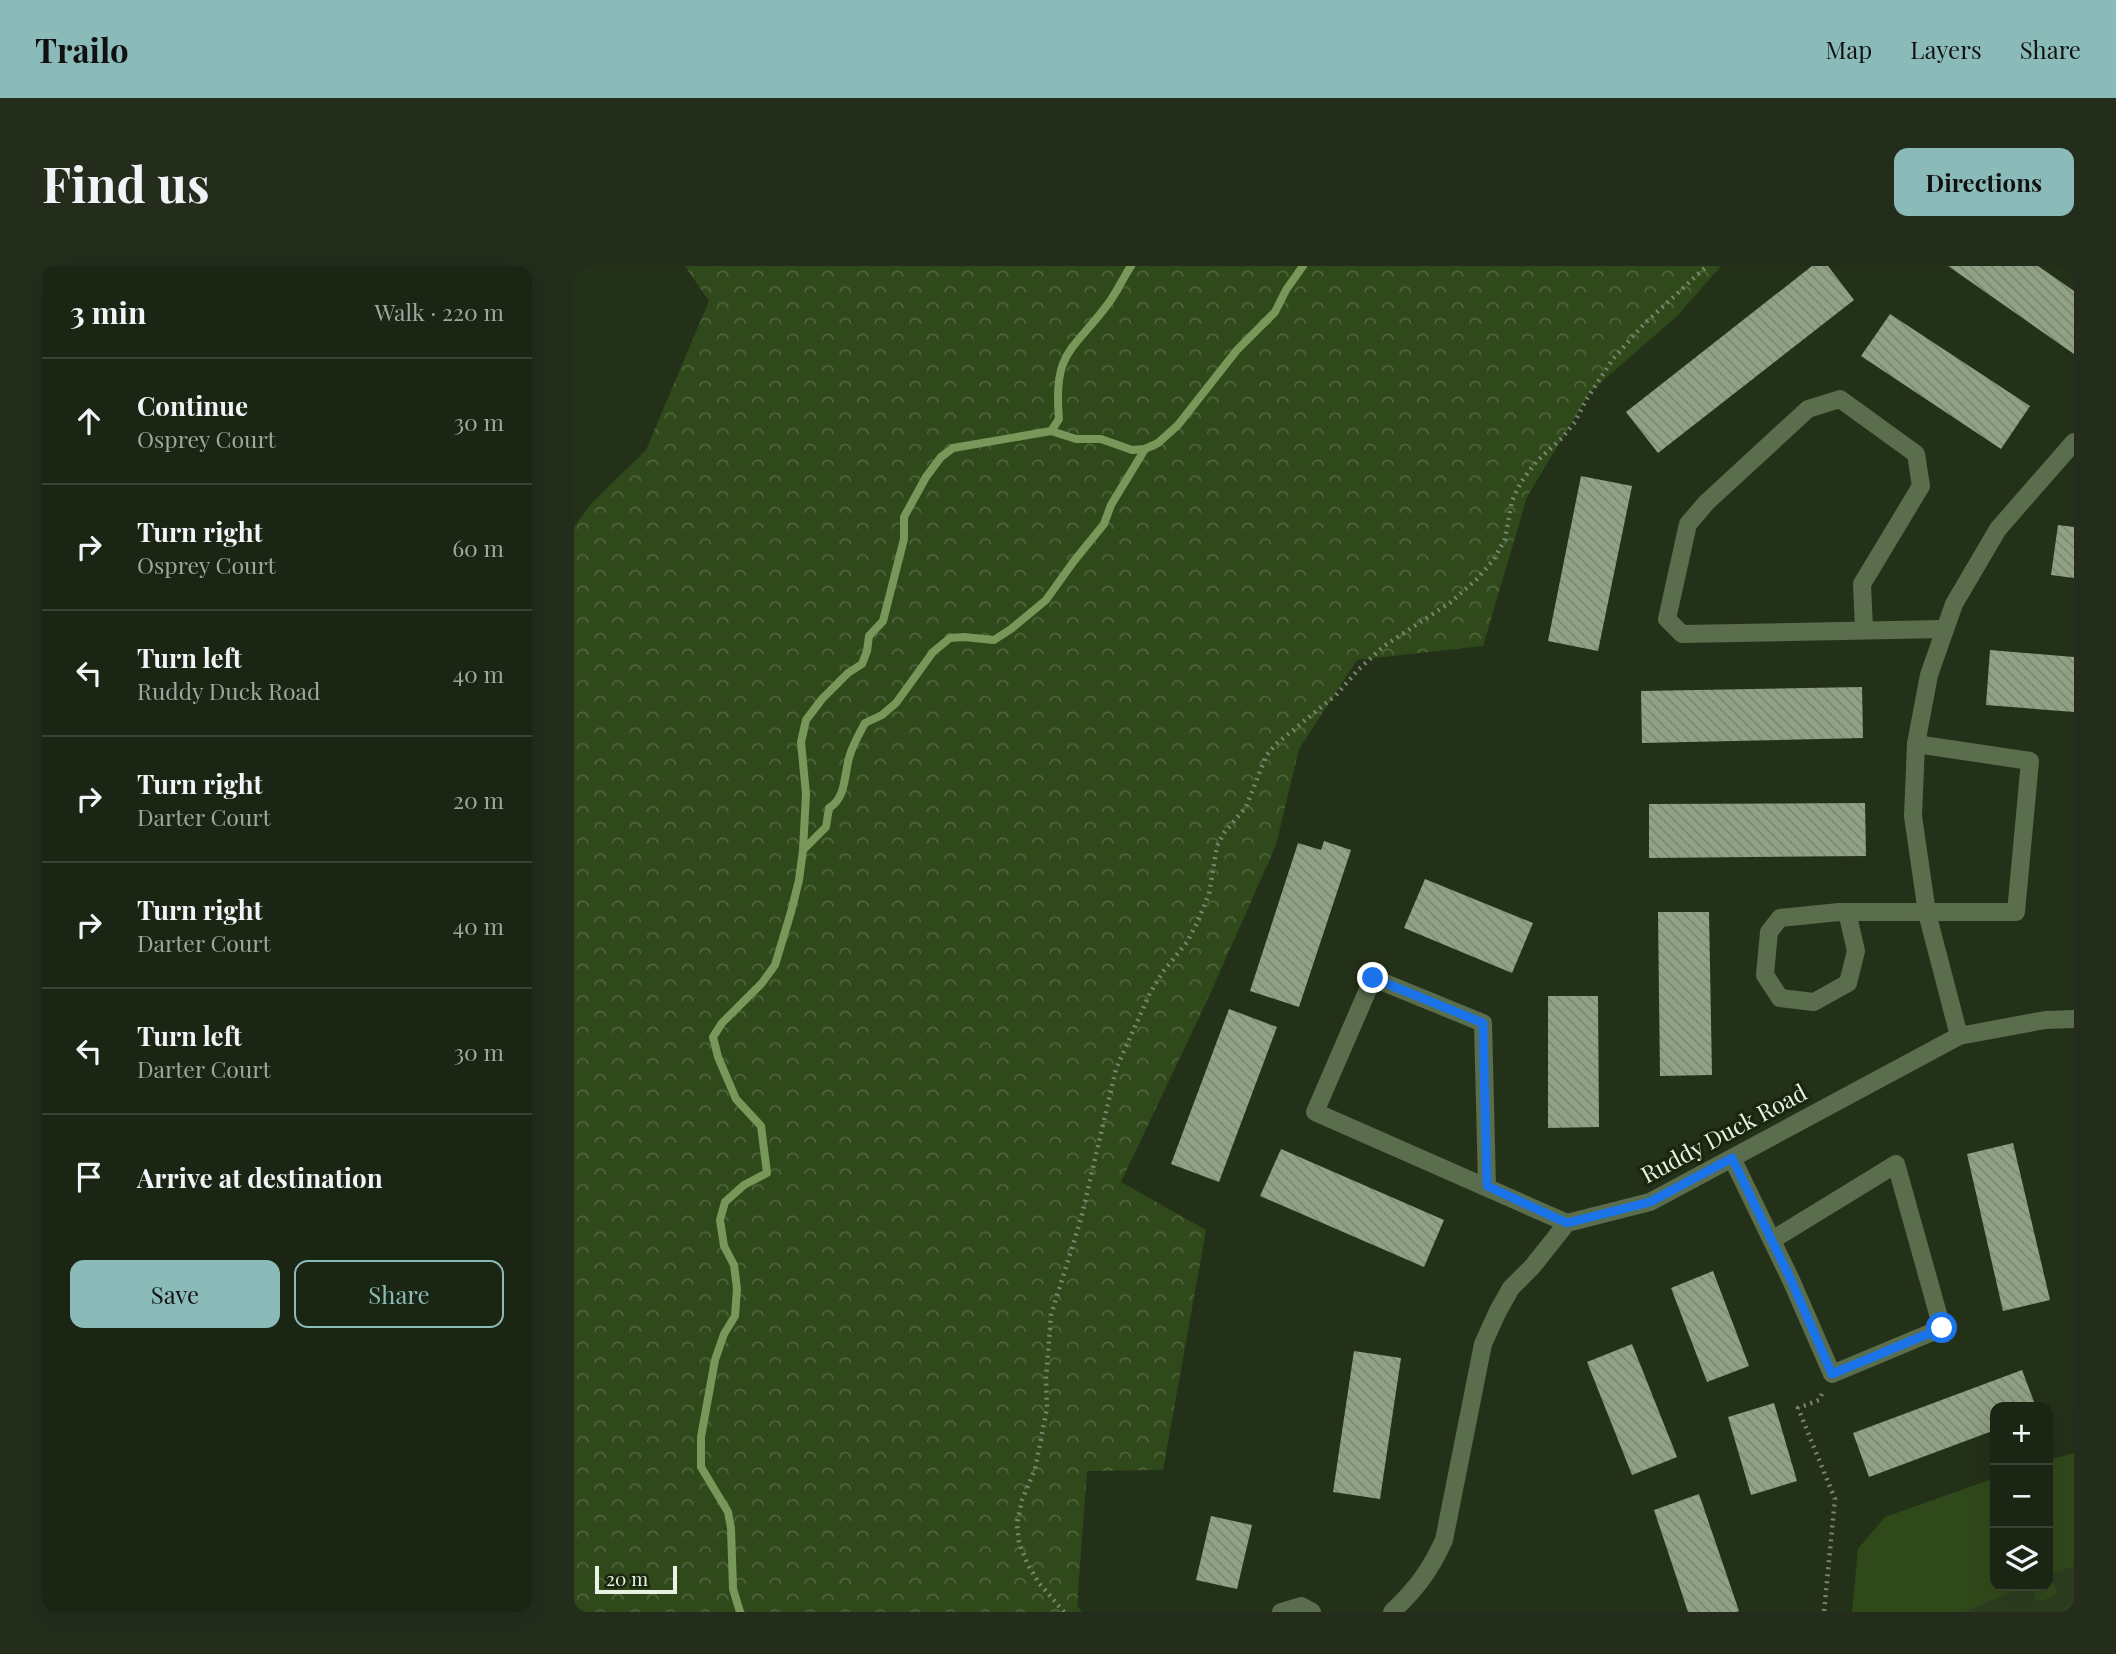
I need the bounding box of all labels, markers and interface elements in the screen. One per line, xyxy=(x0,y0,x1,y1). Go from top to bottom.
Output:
text: Trailo xyxy=(35,27,129,71)
text: Map xyxy=(1826,33,1872,65)
text: Layers xyxy=(1910,33,1982,65)
text: Share xyxy=(2020,33,2081,65)
button: Directions xyxy=(1894,148,2074,216)
text: Find us xyxy=(42,150,210,215)
text: 3 min xyxy=(70,292,146,332)
text: Walk · 220 m xyxy=(374,296,504,327)
text: Continue xyxy=(137,388,248,423)
icon: ahead xyxy=(70,402,108,440)
text: 30 m xyxy=(454,406,504,437)
text: Osprey Court xyxy=(137,423,276,454)
text: Turn right xyxy=(137,514,263,549)
icon: right xyxy=(70,528,108,566)
text: 60 m xyxy=(452,532,504,563)
text: Osprey Court xyxy=(137,549,276,580)
text: Turn left xyxy=(137,640,242,675)
icon: left xyxy=(70,654,108,692)
text: 40 m xyxy=(453,658,504,689)
text: Ruddy Duck Road xyxy=(137,675,320,706)
text: Turn right xyxy=(137,766,263,801)
icon: right xyxy=(70,780,108,818)
text: 20 m xyxy=(453,784,504,815)
text: Darter Court xyxy=(137,801,271,832)
text: Turn right xyxy=(137,892,263,927)
icon: right xyxy=(70,906,108,944)
text: 40 m xyxy=(453,910,504,941)
text: Darter Court xyxy=(137,927,271,958)
route end xyxy=(1357,962,1388,993)
text: Turn left xyxy=(137,1018,242,1053)
icon: left xyxy=(70,1032,108,1070)
text: 30 m xyxy=(454,1036,504,1067)
text: Darter Court xyxy=(137,1053,271,1084)
street label: Ruddy Duck Road xyxy=(1635,1076,1812,1189)
icon: arrive xyxy=(70,1158,108,1196)
text: Arrive at destination xyxy=(137,1160,383,1195)
button: Save xyxy=(70,1260,280,1328)
button: Share xyxy=(294,1260,504,1328)
route start xyxy=(1926,1312,1957,1343)
map controls xyxy=(1990,1402,2053,1591)
button: + xyxy=(1990,1402,2053,1465)
button: − xyxy=(1990,1465,2053,1528)
button: layers xyxy=(1990,1528,2053,1591)
scale bar xyxy=(595,1563,677,1595)
text: 20 m xyxy=(606,1565,648,1591)

